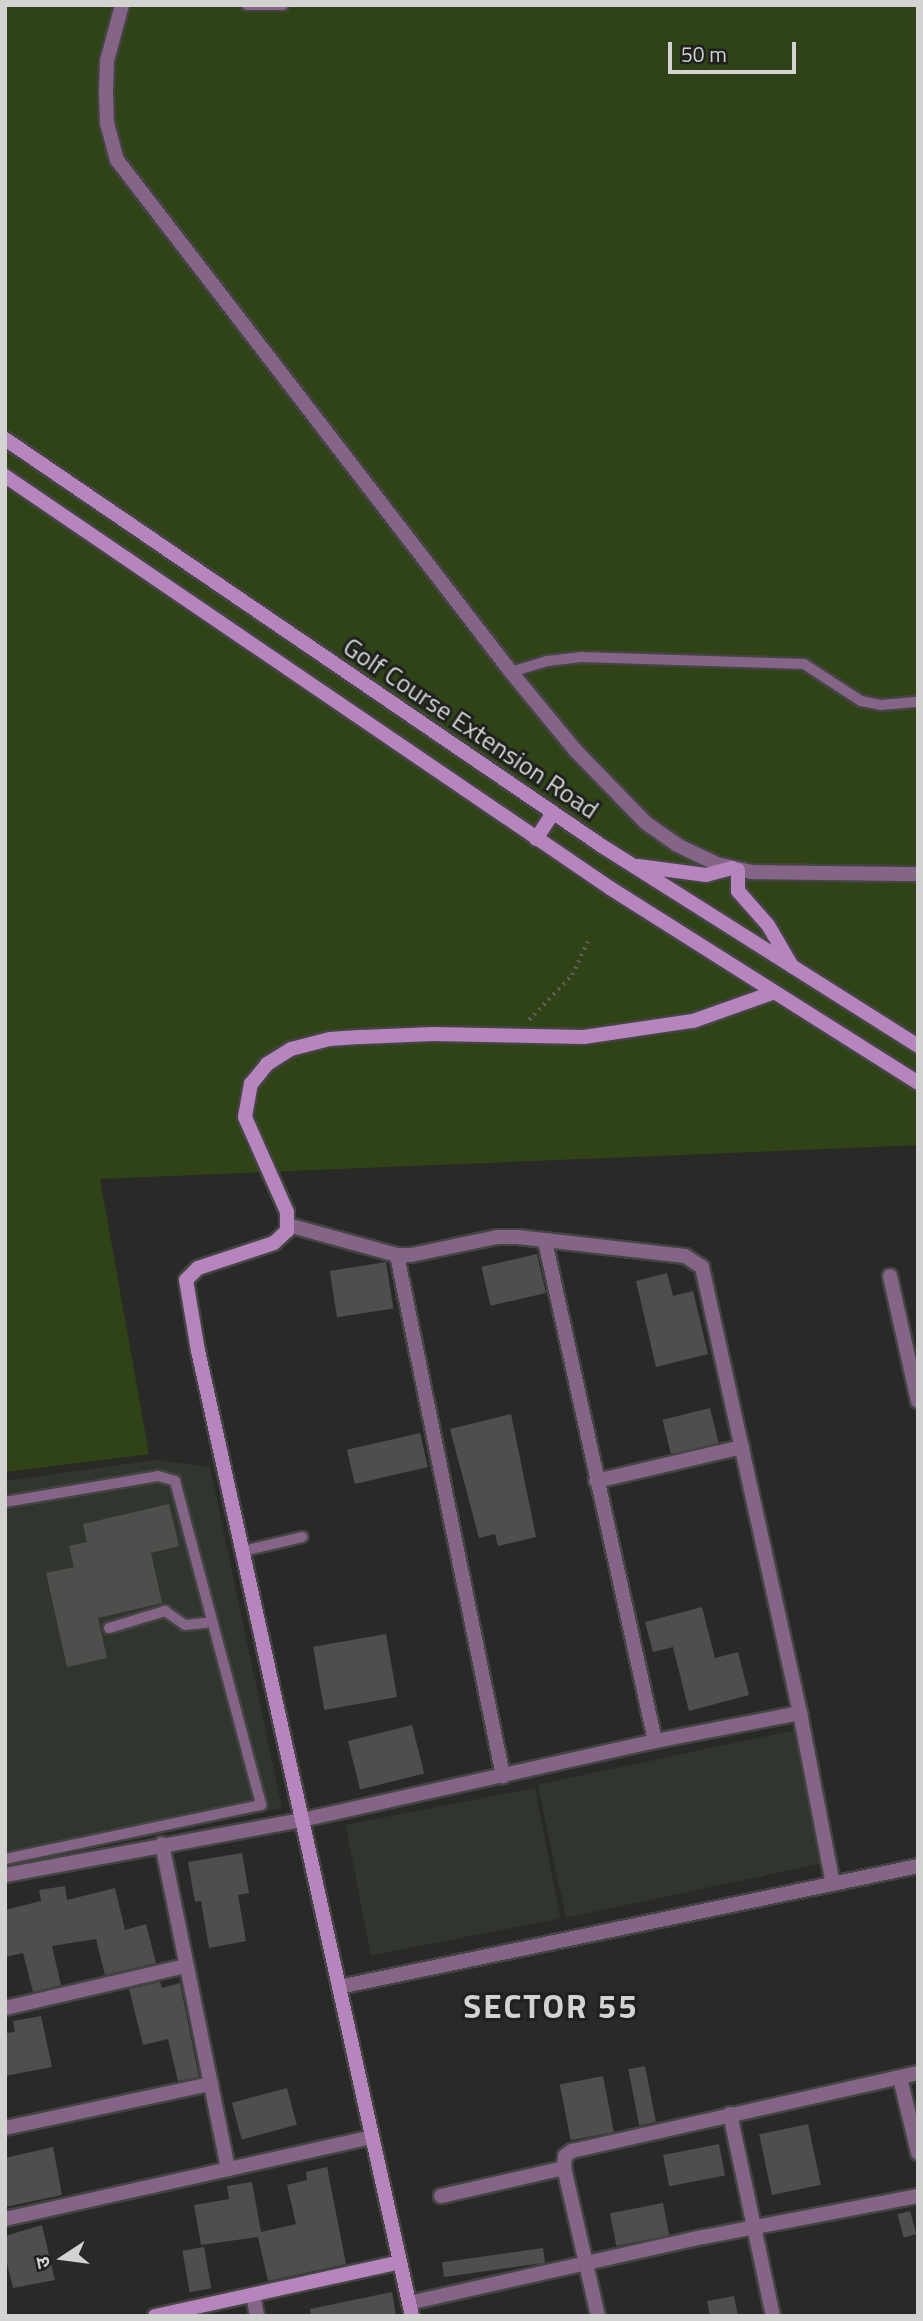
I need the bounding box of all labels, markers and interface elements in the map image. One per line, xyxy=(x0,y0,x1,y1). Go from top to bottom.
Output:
scale bar xyxy=(671,28,799,72)
text: 50 m xyxy=(681,38,727,70)
street label: Golf Course Extension Road xyxy=(337,631,605,825)
district label: SECTOR 55 xyxy=(464,1987,638,2027)
north arrow xyxy=(28,2223,98,2293)
text: उ xyxy=(27,2254,57,2272)

